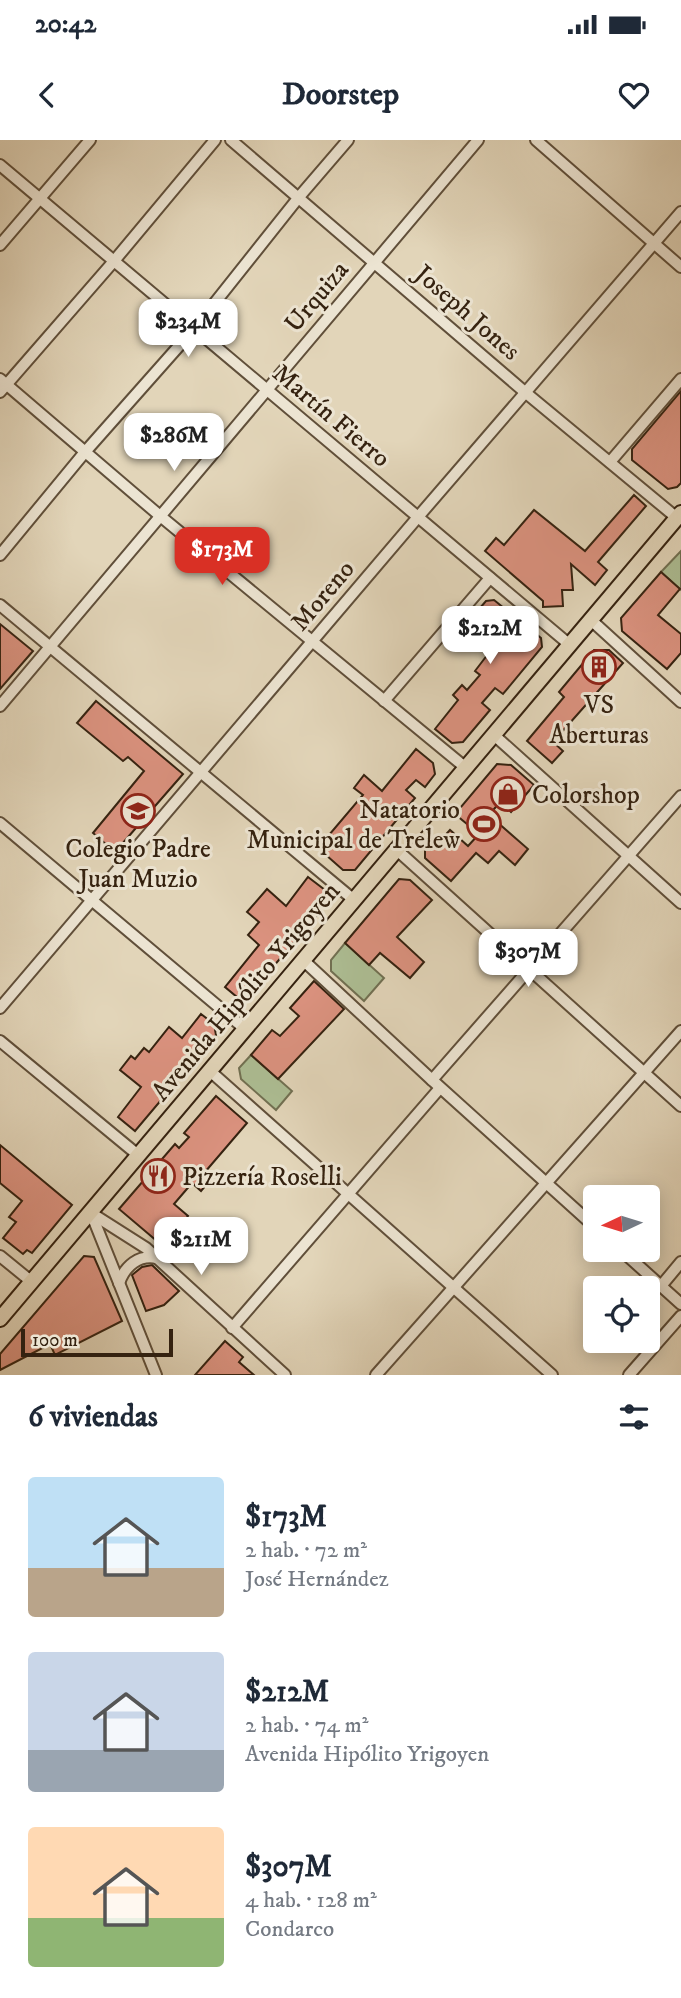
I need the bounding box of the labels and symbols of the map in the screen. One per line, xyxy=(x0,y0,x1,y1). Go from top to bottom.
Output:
street label: Urquiza xyxy=(278,254,357,340)
street label: Joseph Jones xyxy=(406,257,527,368)
pin: $234M xyxy=(139,300,237,359)
street label: Martín Fierro xyxy=(265,357,397,475)
pin: $286M xyxy=(125,414,223,473)
pin: $173M xyxy=(173,528,271,587)
street label: Moreno xyxy=(284,554,362,638)
pin: $212M xyxy=(441,606,539,666)
building icon: VS Aberturas xyxy=(580,648,618,686)
place label: VS Aberturas xyxy=(549,689,649,752)
shop icon: Colorshop xyxy=(489,775,527,813)
place label: Colorshop xyxy=(532,779,640,812)
school or university icon: Colegio Padre Juan Muzio xyxy=(119,792,157,830)
place label: Natatorio Municipal de Trelew xyxy=(247,794,460,857)
sports icon: Natatorio Municipal de Trelew xyxy=(465,805,503,843)
place label: Colegio Padre Juan Muzio xyxy=(65,833,211,896)
street label: Avenida Hipólito Yrigoyen xyxy=(145,875,348,1108)
pin: $307M xyxy=(479,930,577,989)
restaurant icon: Pizzería Roselli xyxy=(139,1157,177,1195)
place label: Pizzería Roselli xyxy=(182,1161,342,1194)
north arrow xyxy=(583,1185,660,1262)
pin: $211M xyxy=(152,1218,250,1277)
scale bar xyxy=(21,1326,173,1358)

